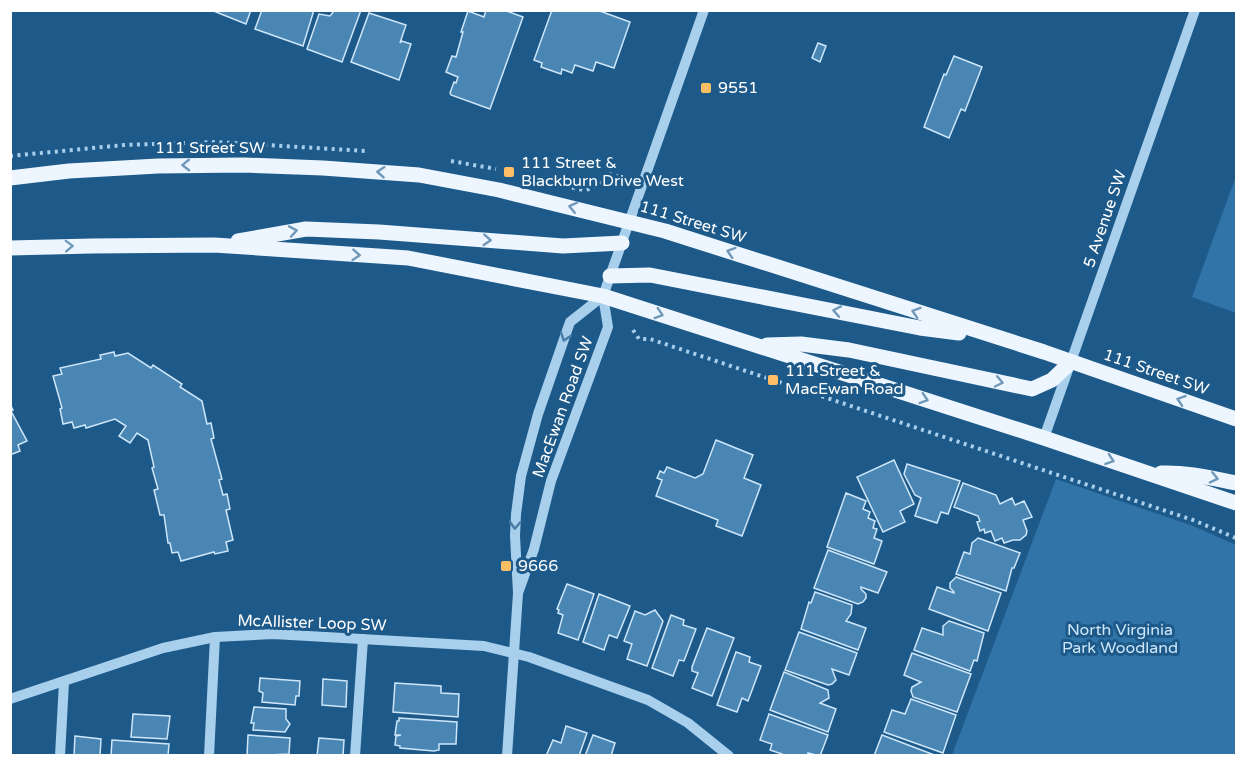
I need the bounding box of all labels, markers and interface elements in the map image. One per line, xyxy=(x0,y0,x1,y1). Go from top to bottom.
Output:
place label: 9551 xyxy=(718,78,758,98)
marker: 9551 xyxy=(699,81,713,95)
street label: 111 Street SW xyxy=(155,138,265,158)
place label: 111 Street & Blackburn Drive West xyxy=(521,153,684,191)
one-way arrow xyxy=(182,159,191,172)
marker: 111 Street & Blackburn Drive West xyxy=(502,165,516,179)
one-way arrow xyxy=(377,166,386,179)
street label: 5 Avenue SW xyxy=(1079,168,1131,270)
street label: 111 Street SW xyxy=(637,196,749,248)
one-way arrow xyxy=(568,202,578,215)
one-way arrow xyxy=(287,225,297,238)
one-way arrow xyxy=(482,233,491,246)
one-way arrow xyxy=(64,240,73,253)
one-way arrow xyxy=(726,247,737,259)
one-way arrow xyxy=(352,248,361,261)
one-way arrow xyxy=(832,305,842,318)
one-way arrow xyxy=(911,306,922,319)
one-way arrow xyxy=(653,307,664,319)
one-way arrow xyxy=(559,331,572,342)
street label: MacEwan Road SW xyxy=(528,334,598,480)
street label: 111 Street SW xyxy=(1101,345,1211,399)
place label: 111 Street & MacEwan Road xyxy=(785,361,904,399)
marker: 111 Street & MacEwan Road xyxy=(766,373,780,387)
one-way arrow xyxy=(993,374,1003,387)
one-way arrow xyxy=(918,392,929,405)
one-way arrow xyxy=(1176,394,1187,407)
one-way arrow xyxy=(1104,453,1115,465)
one-way arrow xyxy=(1209,471,1219,484)
one-way arrow xyxy=(509,521,522,530)
place label: 9666 xyxy=(518,556,558,576)
marker: 9666 xyxy=(499,559,513,573)
street label: McAllister Loop SW xyxy=(237,610,387,636)
park label: North Virginia Park Woodland xyxy=(1062,620,1178,658)

